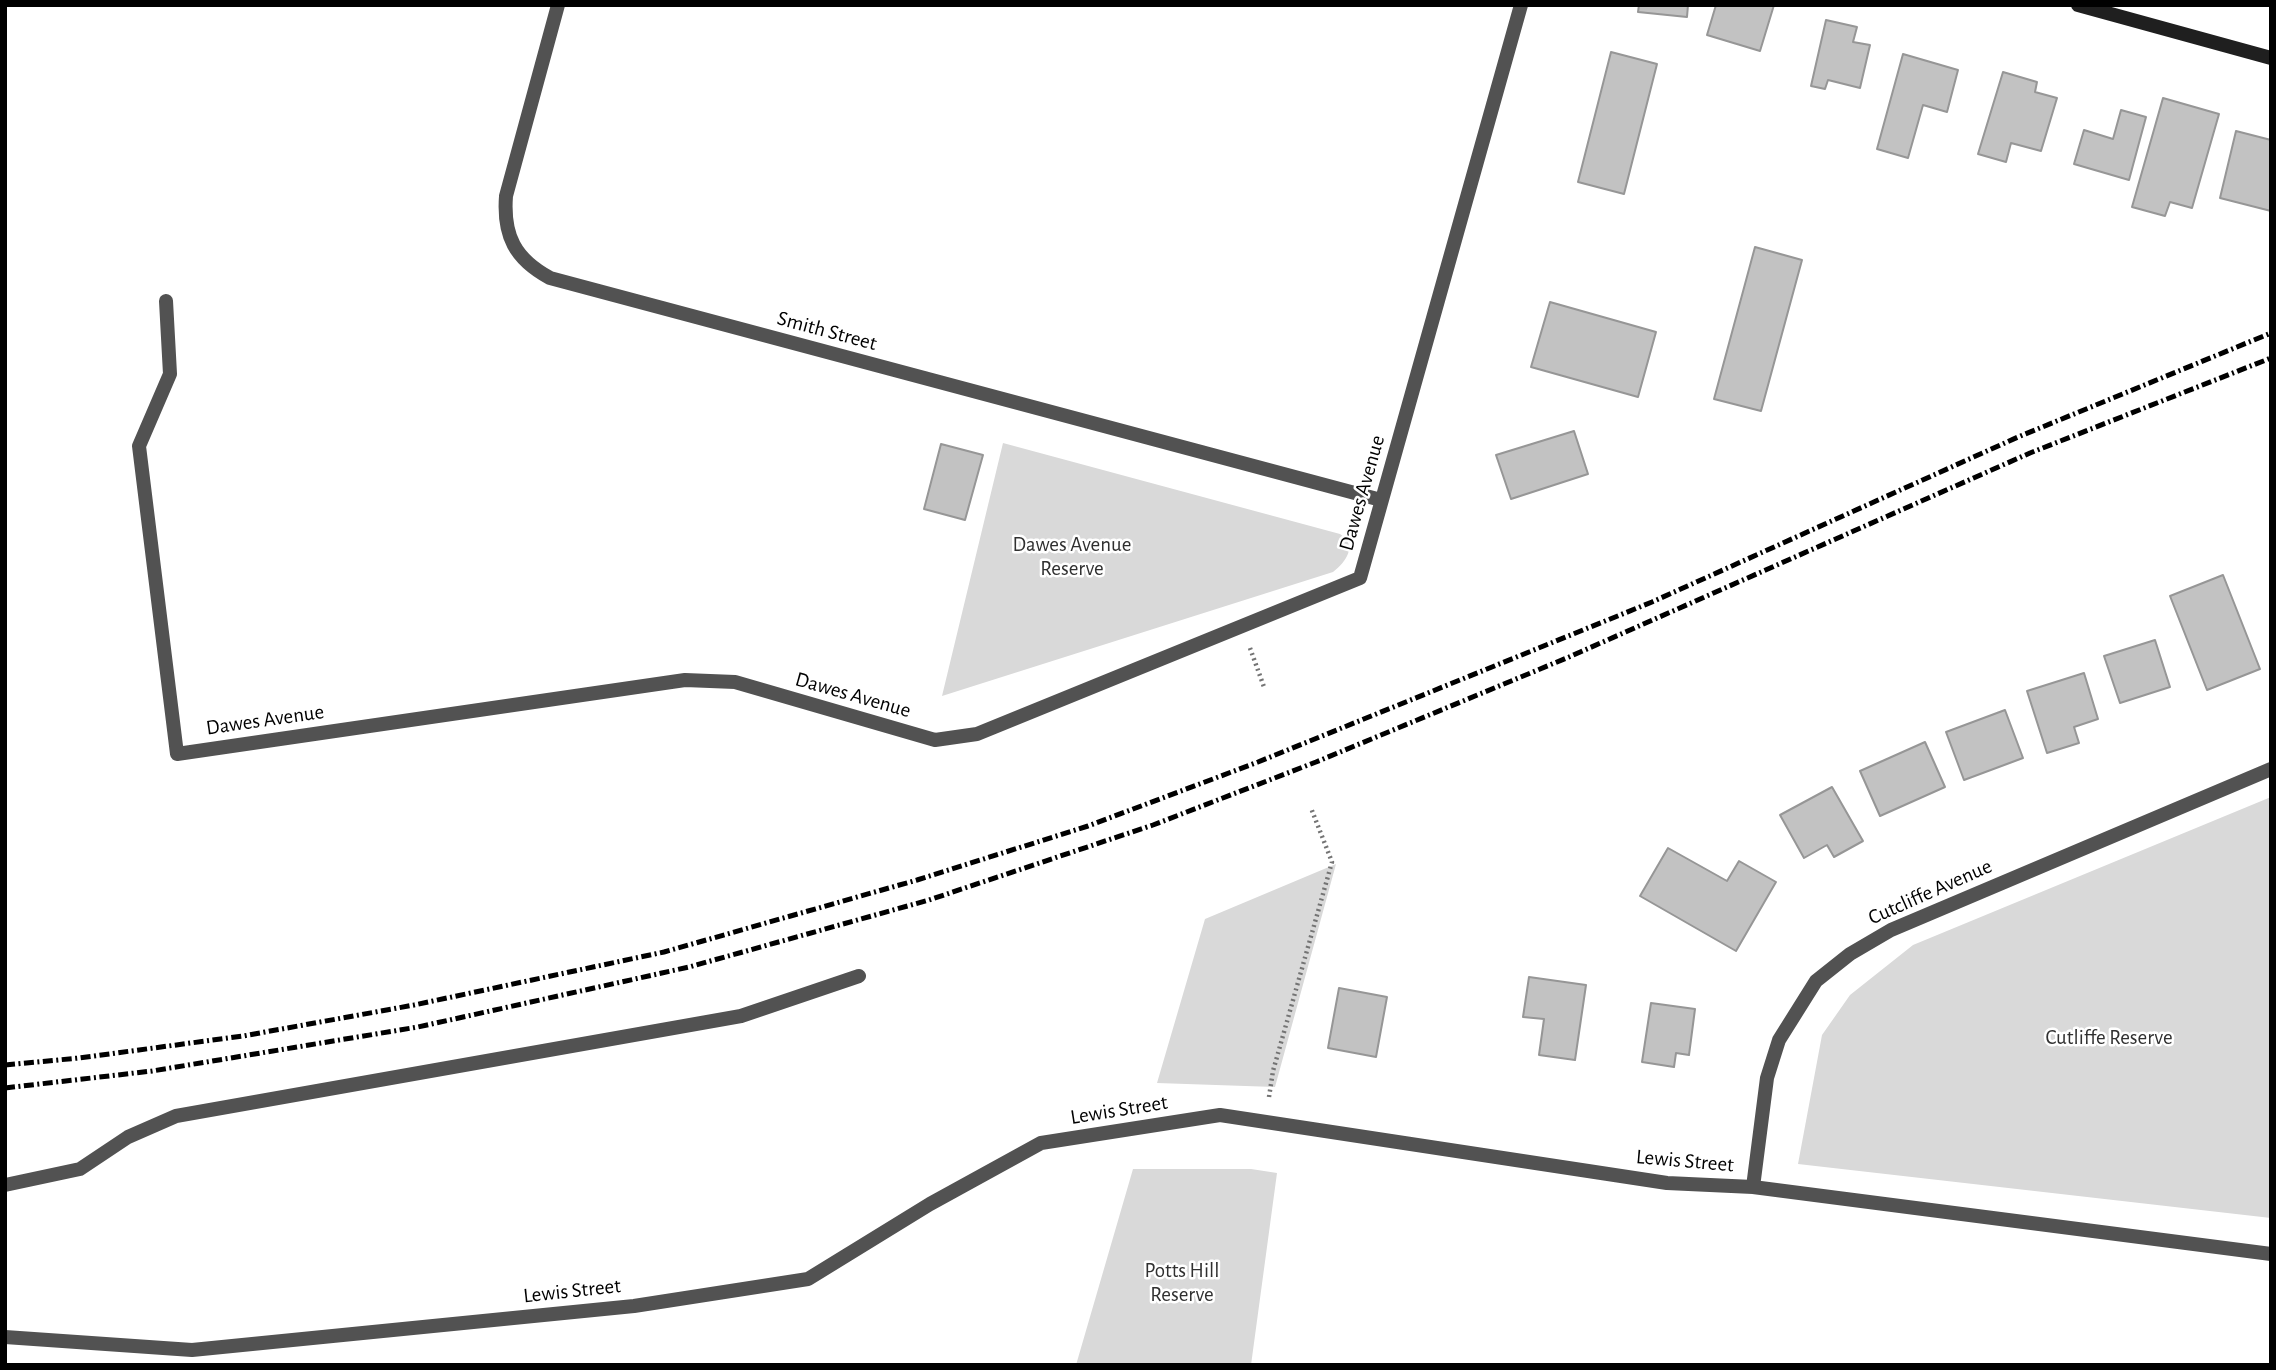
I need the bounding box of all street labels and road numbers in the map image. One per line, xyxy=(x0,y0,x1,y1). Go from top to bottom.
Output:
street label: Smith Street xyxy=(774,306,880,356)
street label: Dawes Avenue xyxy=(1333,432,1391,554)
street label: Dawes Avenue xyxy=(792,666,914,724)
street label: Dawes Avenue xyxy=(204,699,326,741)
street label: Cutcliffe Avenue xyxy=(1864,853,1996,931)
street label: Lewis Street xyxy=(1069,1090,1169,1130)
street label: Lewis Street xyxy=(1635,1144,1735,1178)
street label: Lewis Street xyxy=(522,1273,622,1309)

